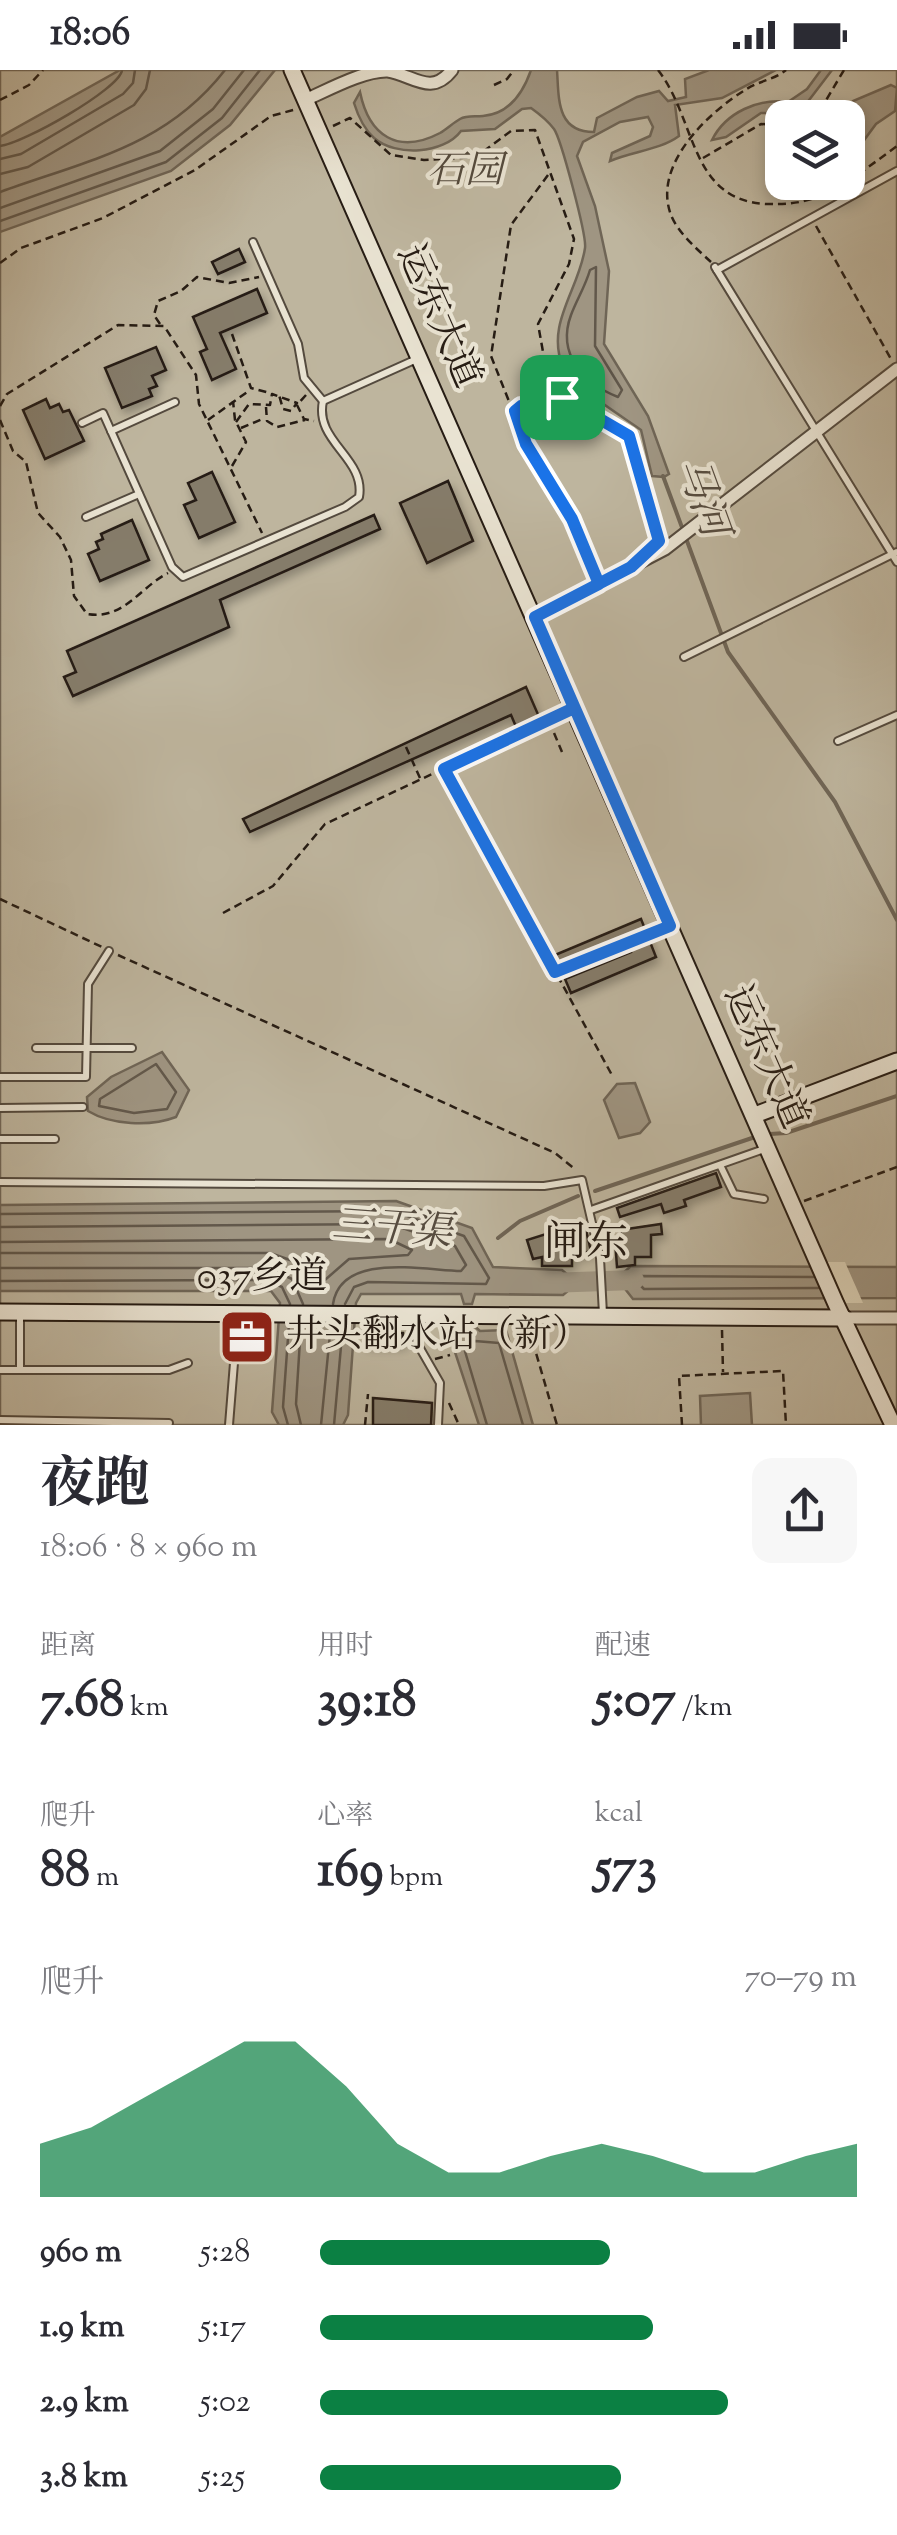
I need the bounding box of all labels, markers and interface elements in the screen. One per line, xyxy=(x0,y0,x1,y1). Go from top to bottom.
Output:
text: 18:06 xyxy=(50,8,130,62)
map controls xyxy=(765,100,865,200)
button: layers xyxy=(765,100,865,200)
park label: 石园 xyxy=(427,146,509,200)
street label: 运东大道 xyxy=(381,237,493,397)
pin xyxy=(520,355,605,440)
icon: arrive xyxy=(535,370,590,425)
water label: 马河 xyxy=(660,451,743,551)
street label: 运东大道 xyxy=(708,978,820,1138)
water label: 三干渠 xyxy=(330,1198,459,1264)
district label: 闸东 xyxy=(544,1215,628,1275)
street label: 037乡道 xyxy=(197,1252,327,1306)
office icon: 井头翻水站（新） xyxy=(217,1307,277,1367)
place label: 井头翻水站（新） xyxy=(286,1310,590,1364)
text: 夜跑 xyxy=(40,1448,150,1527)
button: share xyxy=(752,1458,857,1563)
text: 18:06 · 8 × 960 m xyxy=(40,1525,258,1571)
text: 距离 xyxy=(40,1627,96,1667)
text: 用时 xyxy=(317,1627,373,1667)
text: 配速 xyxy=(595,1627,651,1667)
text: 7.68 xyxy=(40,1667,124,1739)
text: 39:18 xyxy=(317,1667,416,1739)
text: 5:07 xyxy=(595,1667,676,1739)
text: km xyxy=(124,1688,169,1728)
text: /km xyxy=(676,1688,732,1728)
text: kcal xyxy=(595,1794,643,1834)
text: 爬升 xyxy=(40,1797,96,1837)
text: 心率 xyxy=(317,1797,373,1837)
text: 573 xyxy=(595,1834,657,1906)
text: 88 xyxy=(40,1837,90,1909)
text: 169 xyxy=(317,1837,383,1909)
text: m xyxy=(90,1858,119,1898)
text: bpm xyxy=(383,1858,443,1898)
text: 70–79 m xyxy=(744,1955,857,2001)
text: 爬升 xyxy=(40,1961,104,2007)
text: 960 m xyxy=(40,2230,122,2276)
text: 5:28 xyxy=(200,2230,250,2276)
text: 1.9 km xyxy=(40,2305,125,2351)
text: 5:17 xyxy=(200,2305,246,2351)
text: 2.9 km xyxy=(40,2380,129,2426)
text: 5:02 xyxy=(200,2380,251,2426)
text: 3.8 km xyxy=(40,2455,128,2501)
text: 5:25 xyxy=(200,2455,245,2501)

